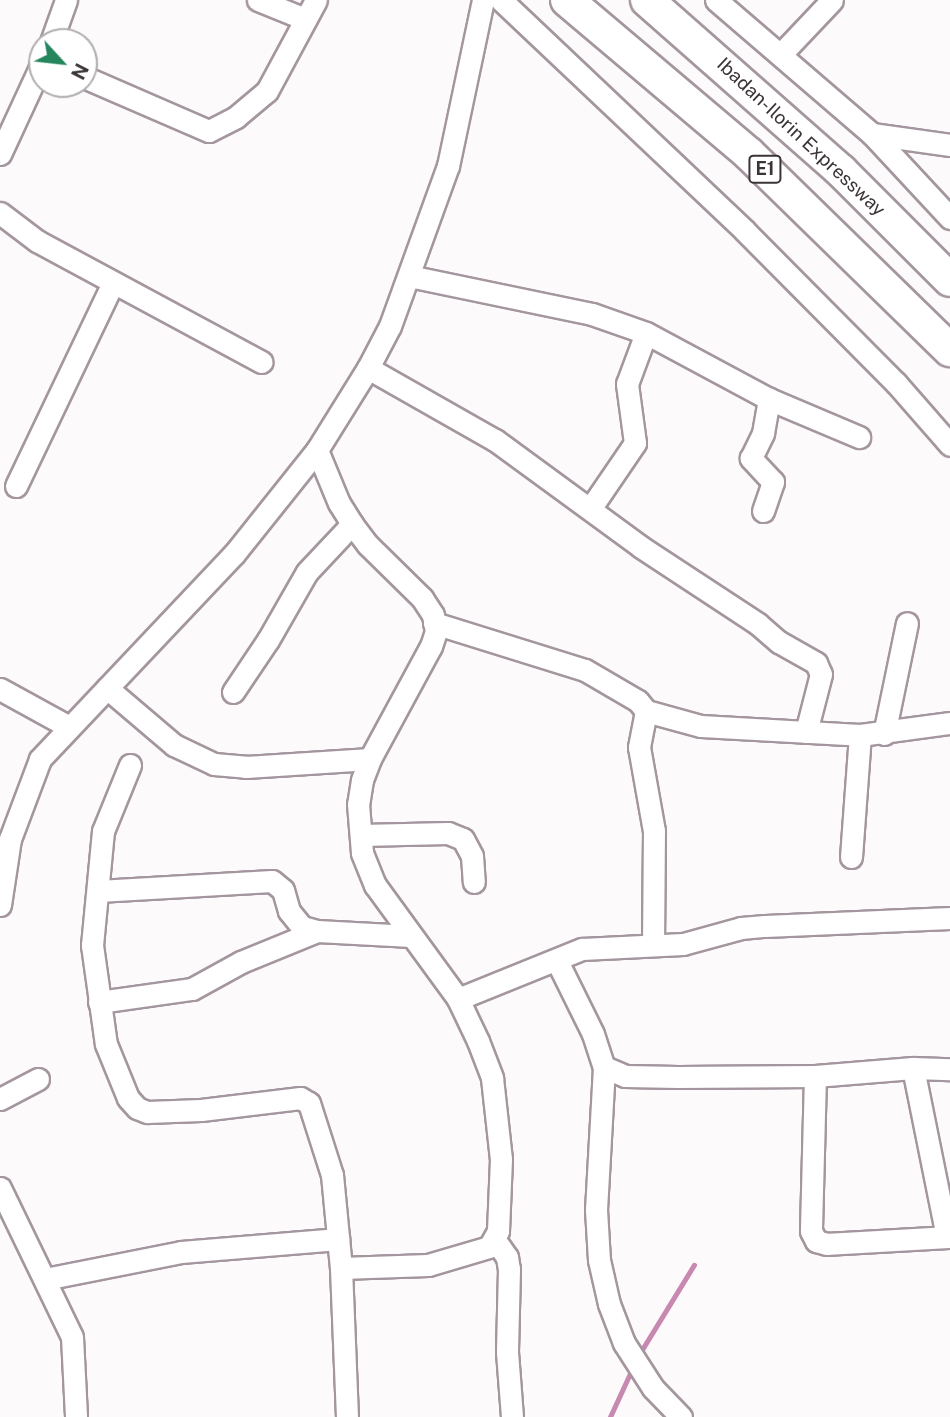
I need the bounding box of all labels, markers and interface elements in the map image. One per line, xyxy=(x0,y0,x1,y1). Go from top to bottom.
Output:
north arrow xyxy=(28,28,98,98)
street label: Ibadan-Ilorin Expressway xyxy=(712,53,890,221)
text: N xyxy=(67,60,93,83)
road number: E1 xyxy=(748,154,782,184)

